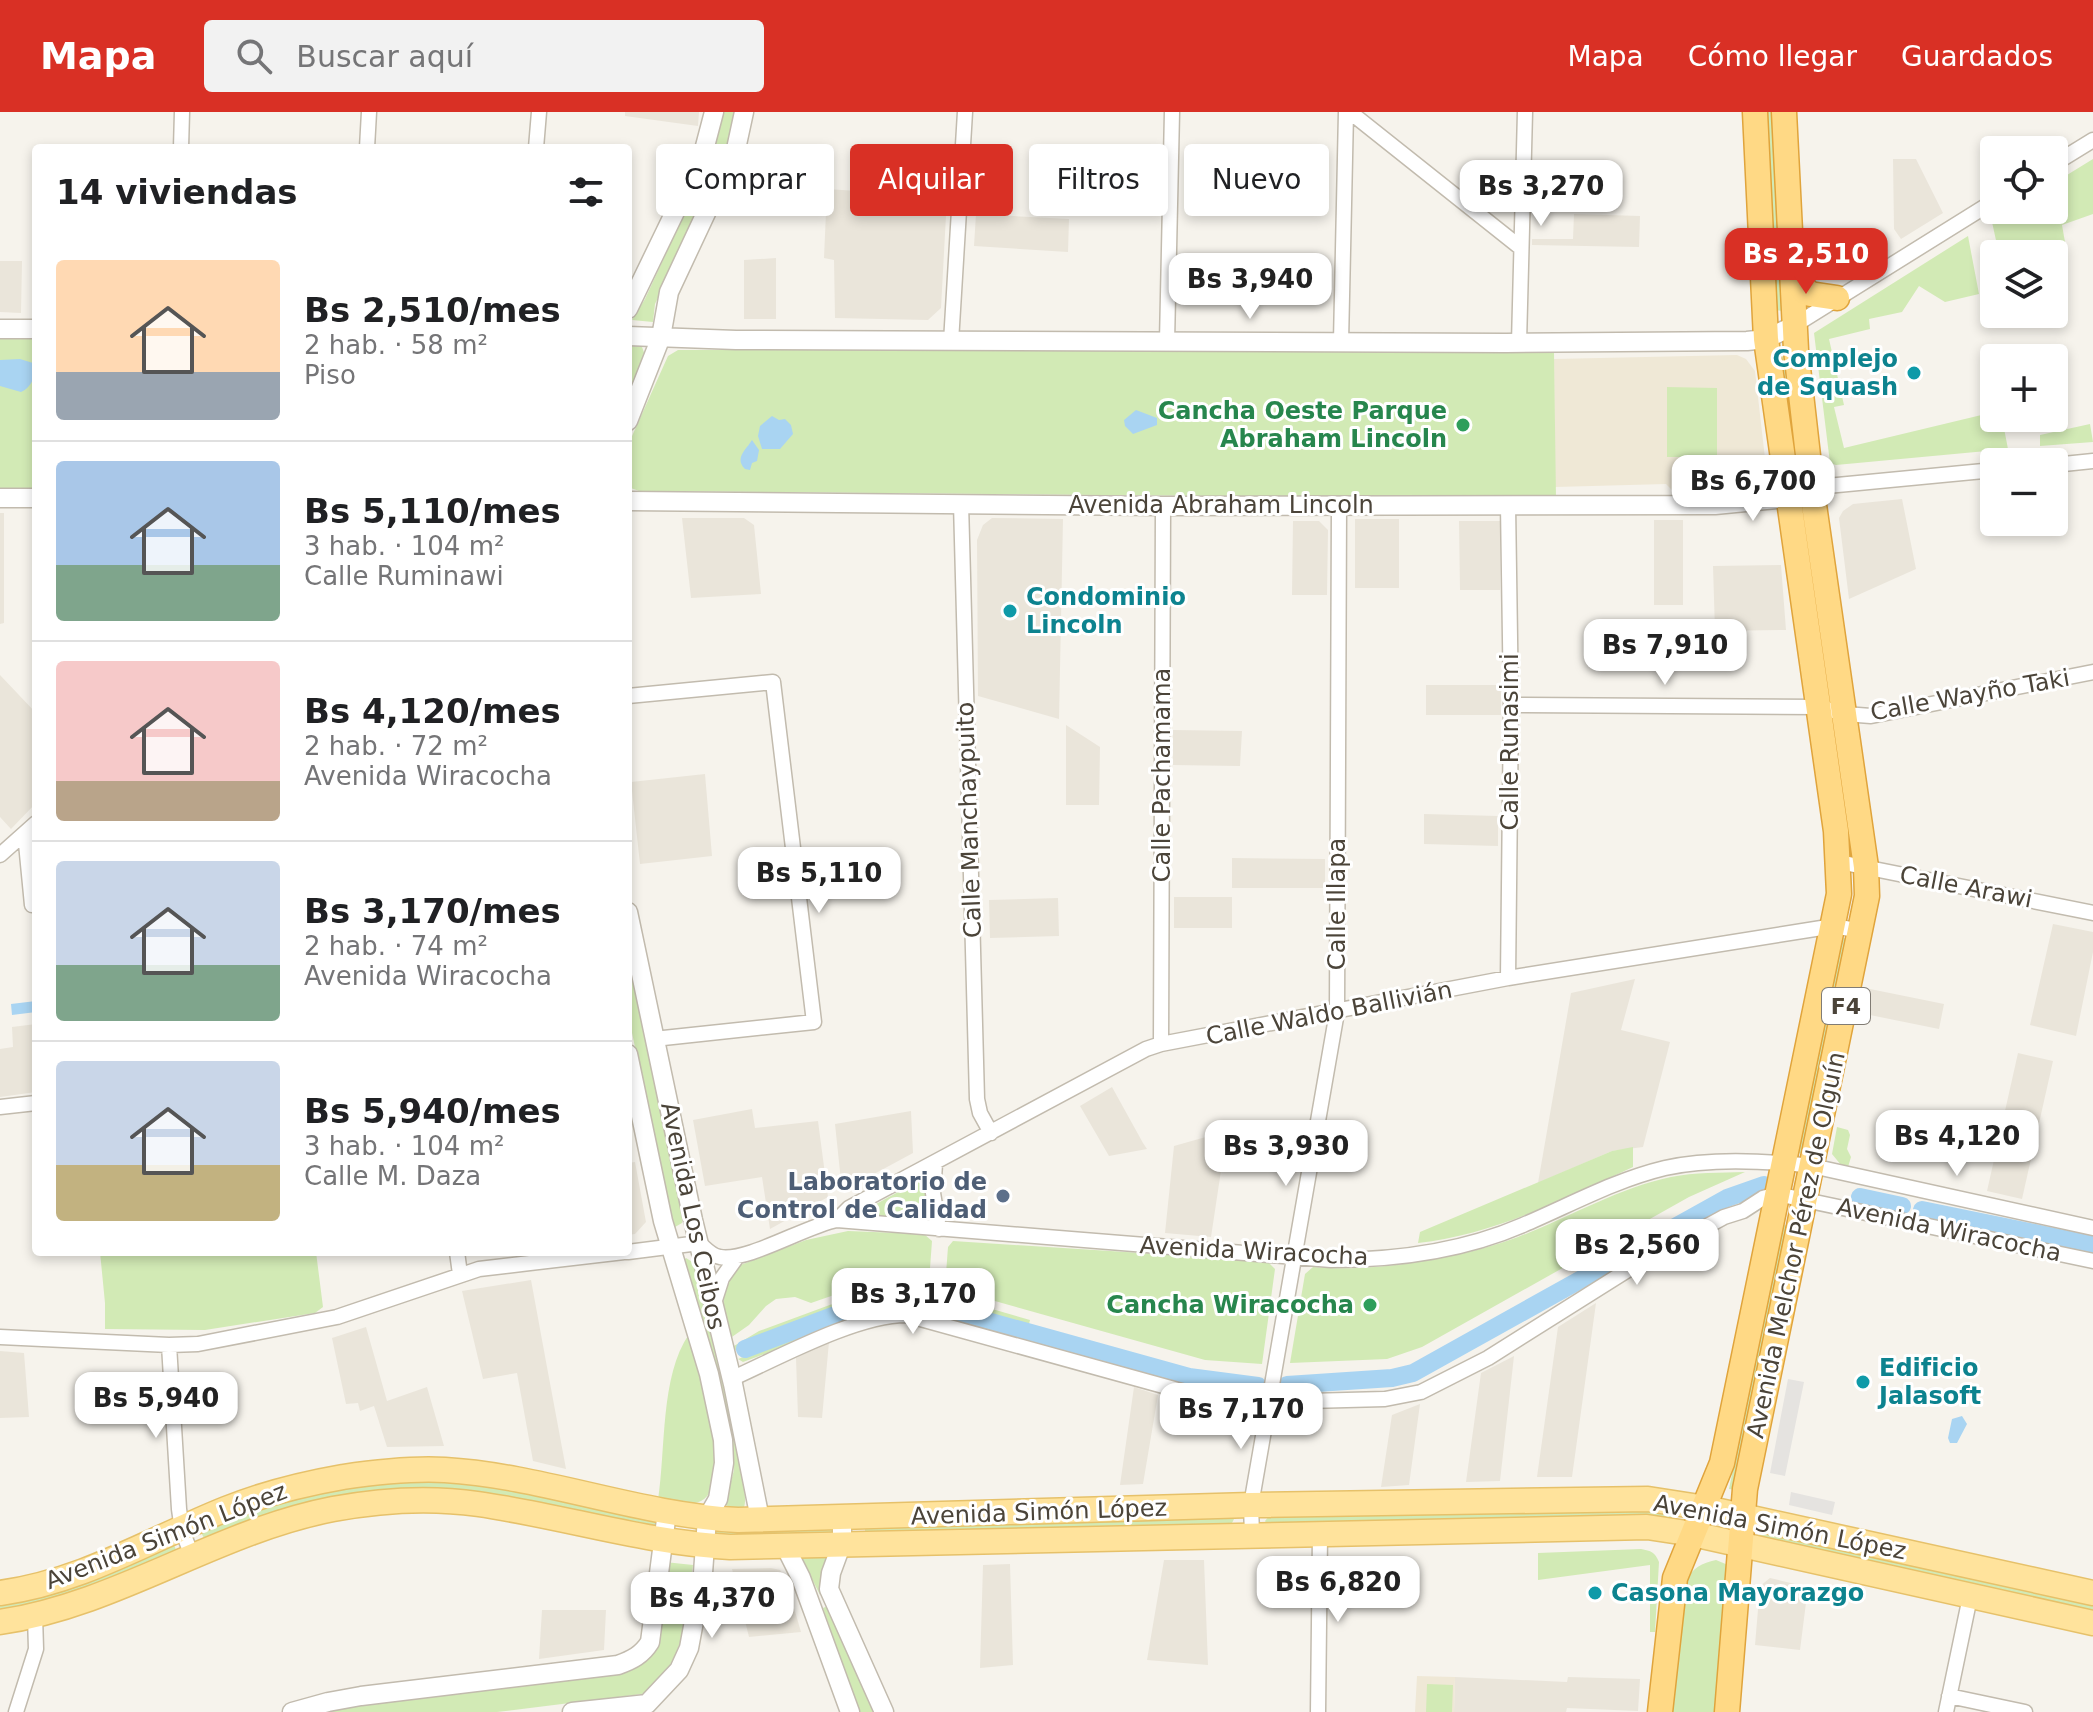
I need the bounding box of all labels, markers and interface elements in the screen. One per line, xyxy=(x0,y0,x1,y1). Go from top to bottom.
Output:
search box xyxy=(204,20,764,92)
text: Mapa xyxy=(40,34,156,78)
icon: search xyxy=(232,34,276,78)
text: Buscar aquí xyxy=(296,39,473,74)
text: Mapa xyxy=(1567,40,1644,73)
text: Cómo llegar xyxy=(1688,40,1857,73)
text: Guardados xyxy=(1901,40,2053,73)
map controls xyxy=(1980,136,2068,536)
button: locate xyxy=(1980,136,2068,224)
chip: Comprar xyxy=(656,144,834,216)
chip: Alquilar xyxy=(850,144,1013,216)
chip: Filtros xyxy=(1029,144,1168,216)
chip: Nuevo xyxy=(1184,144,1329,216)
pin: Bs 3,270 xyxy=(1458,160,1624,228)
icon: filters xyxy=(564,170,608,214)
text: Bs 3,270 xyxy=(1478,171,1604,201)
text: 14 viviendas xyxy=(56,172,298,212)
pin: Bs 2,510 xyxy=(1723,228,1889,296)
text: Bs 2,510 xyxy=(1743,239,1869,269)
button: layers xyxy=(1980,240,2068,328)
pin: Bs 3,940 xyxy=(1167,253,1333,321)
text: Bs 3,940 xyxy=(1187,264,1313,294)
text: Bs 2,510/mes xyxy=(304,290,561,330)
icon: home xyxy=(120,292,216,388)
text: 2 hab. · 58 m² xyxy=(304,330,488,360)
button: + xyxy=(1980,344,2068,432)
place label: Complejo de Squash xyxy=(1757,345,1898,401)
text: Piso xyxy=(304,360,356,390)
marker: Complejo de Squash xyxy=(1905,364,1923,382)
place label: Cancha Oeste Parque Abraham Lincoln xyxy=(1158,397,1447,453)
marker: Cancha Oeste Parque Abraham Lincoln xyxy=(1454,416,1472,434)
button: − xyxy=(1980,448,2068,536)
pin: Bs 6,700 xyxy=(1670,455,1836,523)
text: Bs 6,700 xyxy=(1690,466,1816,496)
text: Bs 5,110/mes xyxy=(304,491,561,531)
street label: Avenida Abraham Lincoln xyxy=(1068,491,1374,519)
icon: home xyxy=(120,493,216,589)
text: 3 hab. · 104 m² xyxy=(304,531,504,561)
text: Calle Ruminawi xyxy=(304,561,504,591)
place label: Condominio Lincoln xyxy=(1026,583,1186,639)
marker: Condominio Lincoln xyxy=(1001,602,1019,620)
pin: Bs 7,910 xyxy=(1582,619,1748,687)
text: Bs 7,910 xyxy=(1602,630,1728,660)
street label: Calle Runasimi xyxy=(1496,653,1524,831)
street label: Calle Wayño Taki xyxy=(1868,664,2072,726)
street label: Calle Pachamama xyxy=(1148,668,1176,882)
text: Bs 4,120/mes xyxy=(304,691,561,731)
icon: home xyxy=(120,693,216,789)
street label: Calle Manchaypuito xyxy=(951,701,987,939)
text: 2 hab. · 72 m² xyxy=(304,731,488,761)
text: Avenida Wiracocha xyxy=(304,761,552,791)
street label: Calle Illapa xyxy=(1323,838,1351,970)
pin: Bs 5,110 xyxy=(736,847,902,915)
text: Bs 5,110 xyxy=(756,858,882,888)
street label: Calle Arawi xyxy=(1897,860,2035,914)
text: Bs 3,170/mes xyxy=(304,891,561,931)
icon: home xyxy=(120,893,216,989)
text: 2 hab. · 74 m² xyxy=(304,931,488,961)
text: Avenida Wiracocha xyxy=(304,961,552,991)
street label: Calle Waldo Ballivián xyxy=(1203,975,1455,1051)
road number: F4 xyxy=(1822,988,1870,1024)
street label: Avenida Melchor Pérez de Olguín xyxy=(1741,1049,1851,1441)
text: Bs 5,940/mes xyxy=(304,1091,561,1131)
icon: home xyxy=(120,1093,216,1189)
street label: Avenida Los Ceibos xyxy=(655,1100,731,1332)
pin: Bs 4,120 xyxy=(1874,1110,2040,1178)
pin: Bs 3,930 xyxy=(1203,1120,1369,1188)
text: Bs 4,120 xyxy=(1894,1121,2020,1151)
text: 3 hab. · 104 m² xyxy=(304,1131,504,1161)
text: Bs 3,930 xyxy=(1223,1131,1349,1161)
text: Calle M. Daza xyxy=(304,1161,481,1191)
place label: Laboratorio de Control de Calidad xyxy=(737,1168,987,1224)
marker: Laboratorio de Control de Calidad xyxy=(994,1187,1012,1205)
street label: Avenida Wiracocha xyxy=(1834,1193,2064,1267)
pin: Bs 2,560 xyxy=(1554,1219,1720,1287)
text: Bs 2,560 xyxy=(1574,1230,1700,1260)
street label: Avenida Wiracocha xyxy=(1139,1231,1369,1271)
pin: Bs 3,170 xyxy=(830,1268,996,1336)
text: Bs 3,170 xyxy=(850,1279,976,1309)
place label: Cancha Wiracocha xyxy=(1106,1291,1354,1319)
marker: Cancha Wiracocha xyxy=(1361,1296,1379,1314)
place label: Edificio Jalasoft xyxy=(1877,1354,1981,1410)
pin: Bs 5,940 xyxy=(73,1372,239,1440)
marker: Edificio Jalasoft xyxy=(1854,1373,1872,1391)
text: Bs 5,940 xyxy=(93,1383,219,1413)
pin: Bs 7,170 xyxy=(1158,1383,1324,1451)
text: Bs 7,170 xyxy=(1178,1394,1304,1424)
street label: Avenida Simón López xyxy=(41,1477,291,1595)
street label: Avenida Simón López xyxy=(1651,1489,1909,1565)
street label: Avenida Simón López xyxy=(910,1494,1168,1530)
pin: Bs 6,820 xyxy=(1255,1556,1421,1624)
text: Bs 6,820 xyxy=(1275,1567,1401,1597)
pin: Bs 4,370 xyxy=(629,1572,795,1640)
place label: Casona Mayorazgo xyxy=(1611,1579,1864,1607)
text: Bs 4,370 xyxy=(649,1583,775,1613)
marker: Casona Mayorazgo xyxy=(1586,1584,1604,1602)

